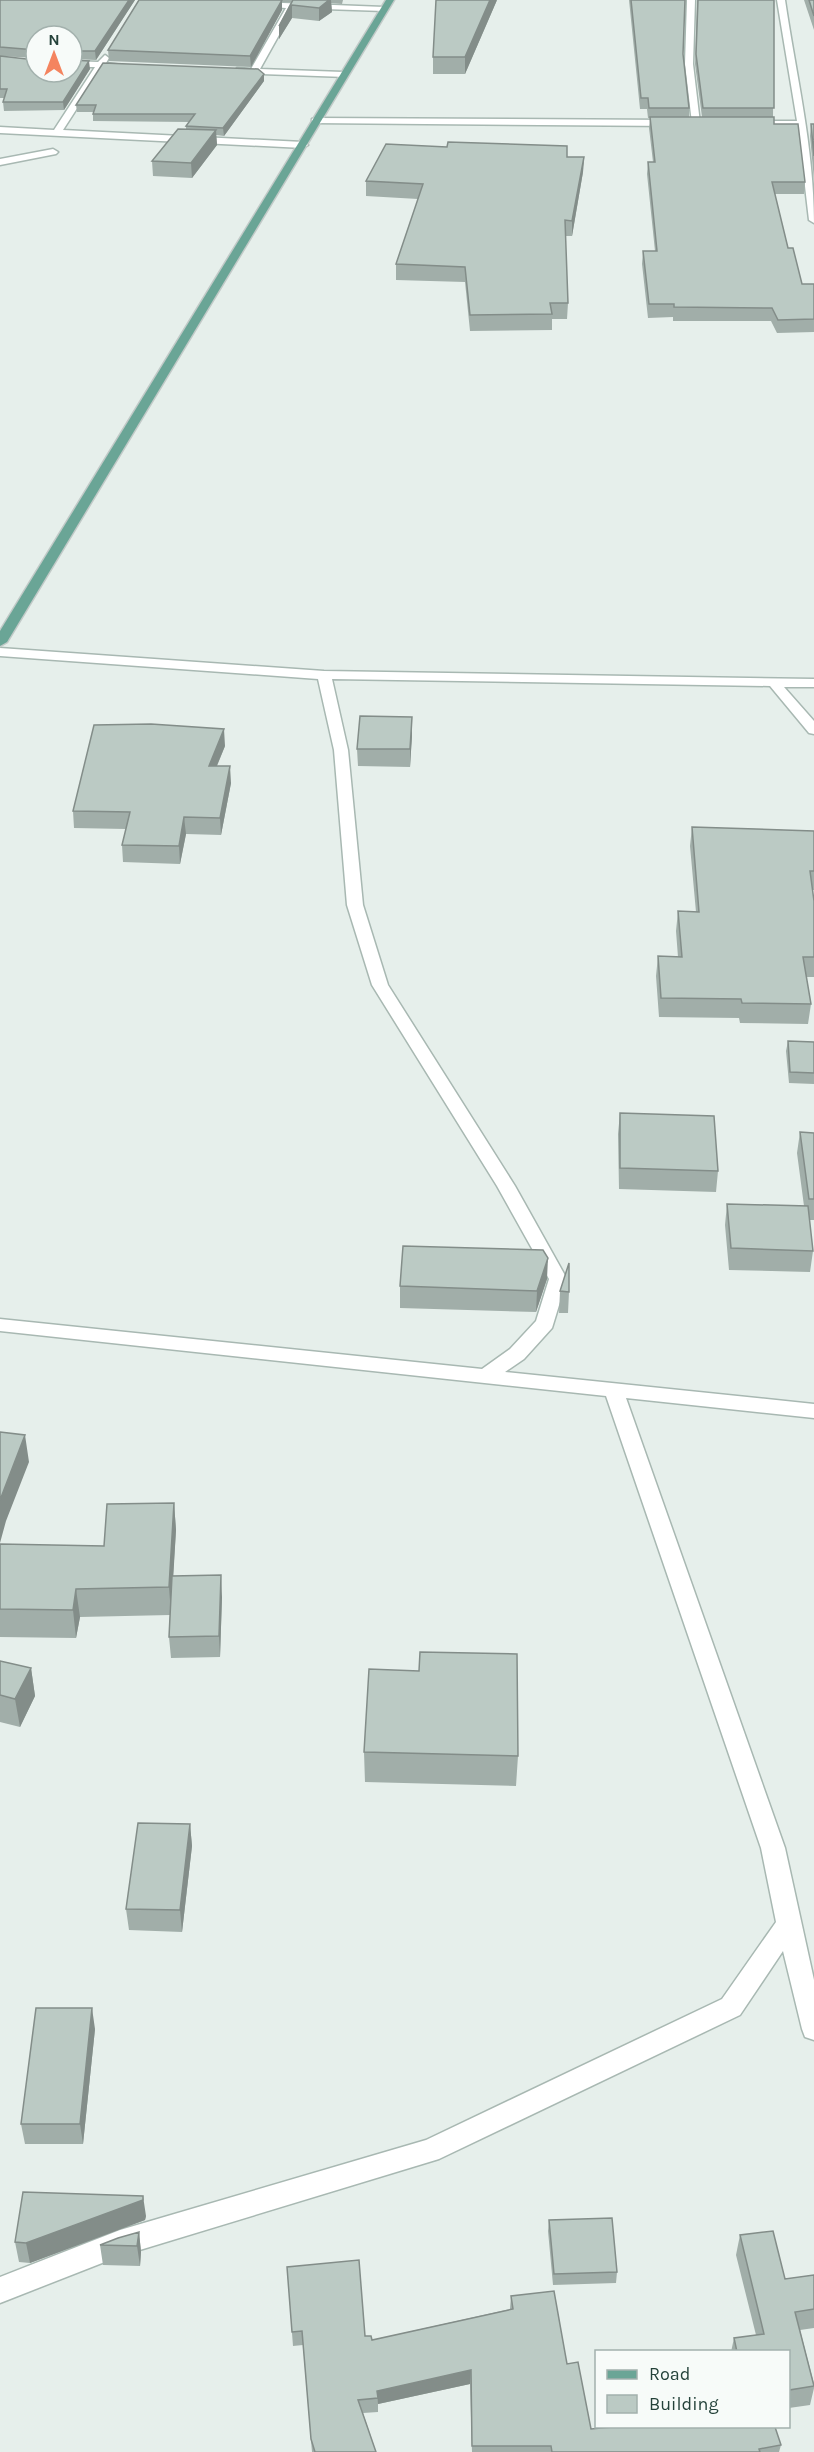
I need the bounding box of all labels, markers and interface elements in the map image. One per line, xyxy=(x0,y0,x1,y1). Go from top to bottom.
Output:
north arrow xyxy=(24,24,84,84)
text: N xyxy=(48,30,60,49)
legend xyxy=(595,2350,790,2428)
text: Road xyxy=(649,2363,690,2385)
text: Building xyxy=(649,2393,719,2415)

